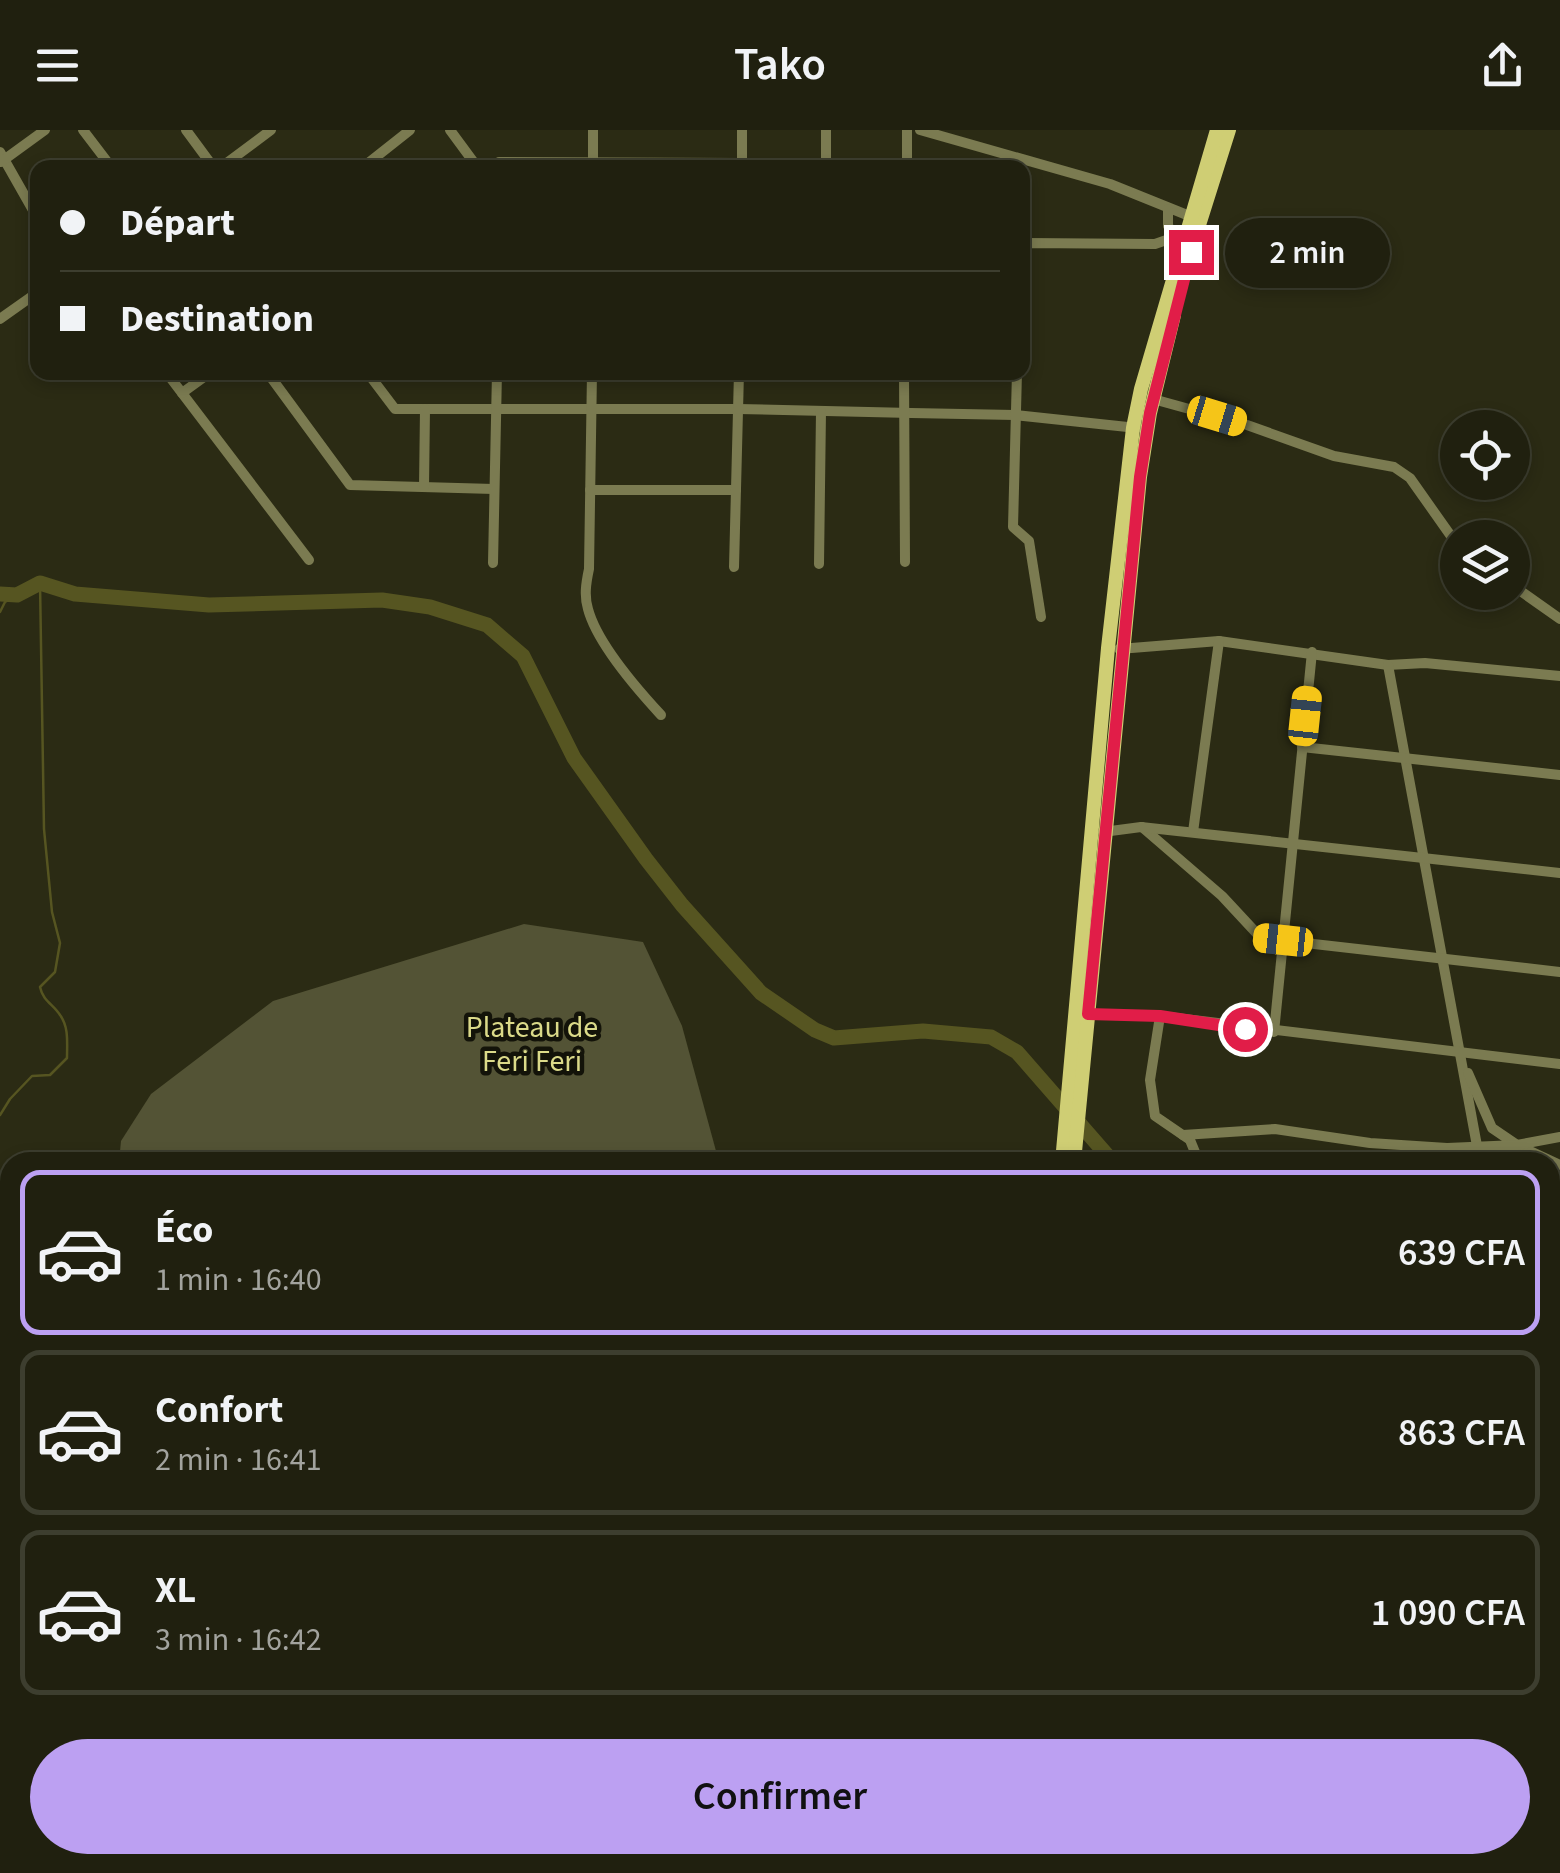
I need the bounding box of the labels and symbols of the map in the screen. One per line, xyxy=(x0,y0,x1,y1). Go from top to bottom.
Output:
callout: 2 min xyxy=(1226,217,1391,287)
route end xyxy=(1169,230,1214,275)
car xyxy=(1184,393,1250,439)
car xyxy=(1287,685,1323,747)
car xyxy=(1252,922,1314,958)
park label: Plateau de Feri Feri xyxy=(466,1006,598,1083)
route start xyxy=(1223,1007,1268,1052)

